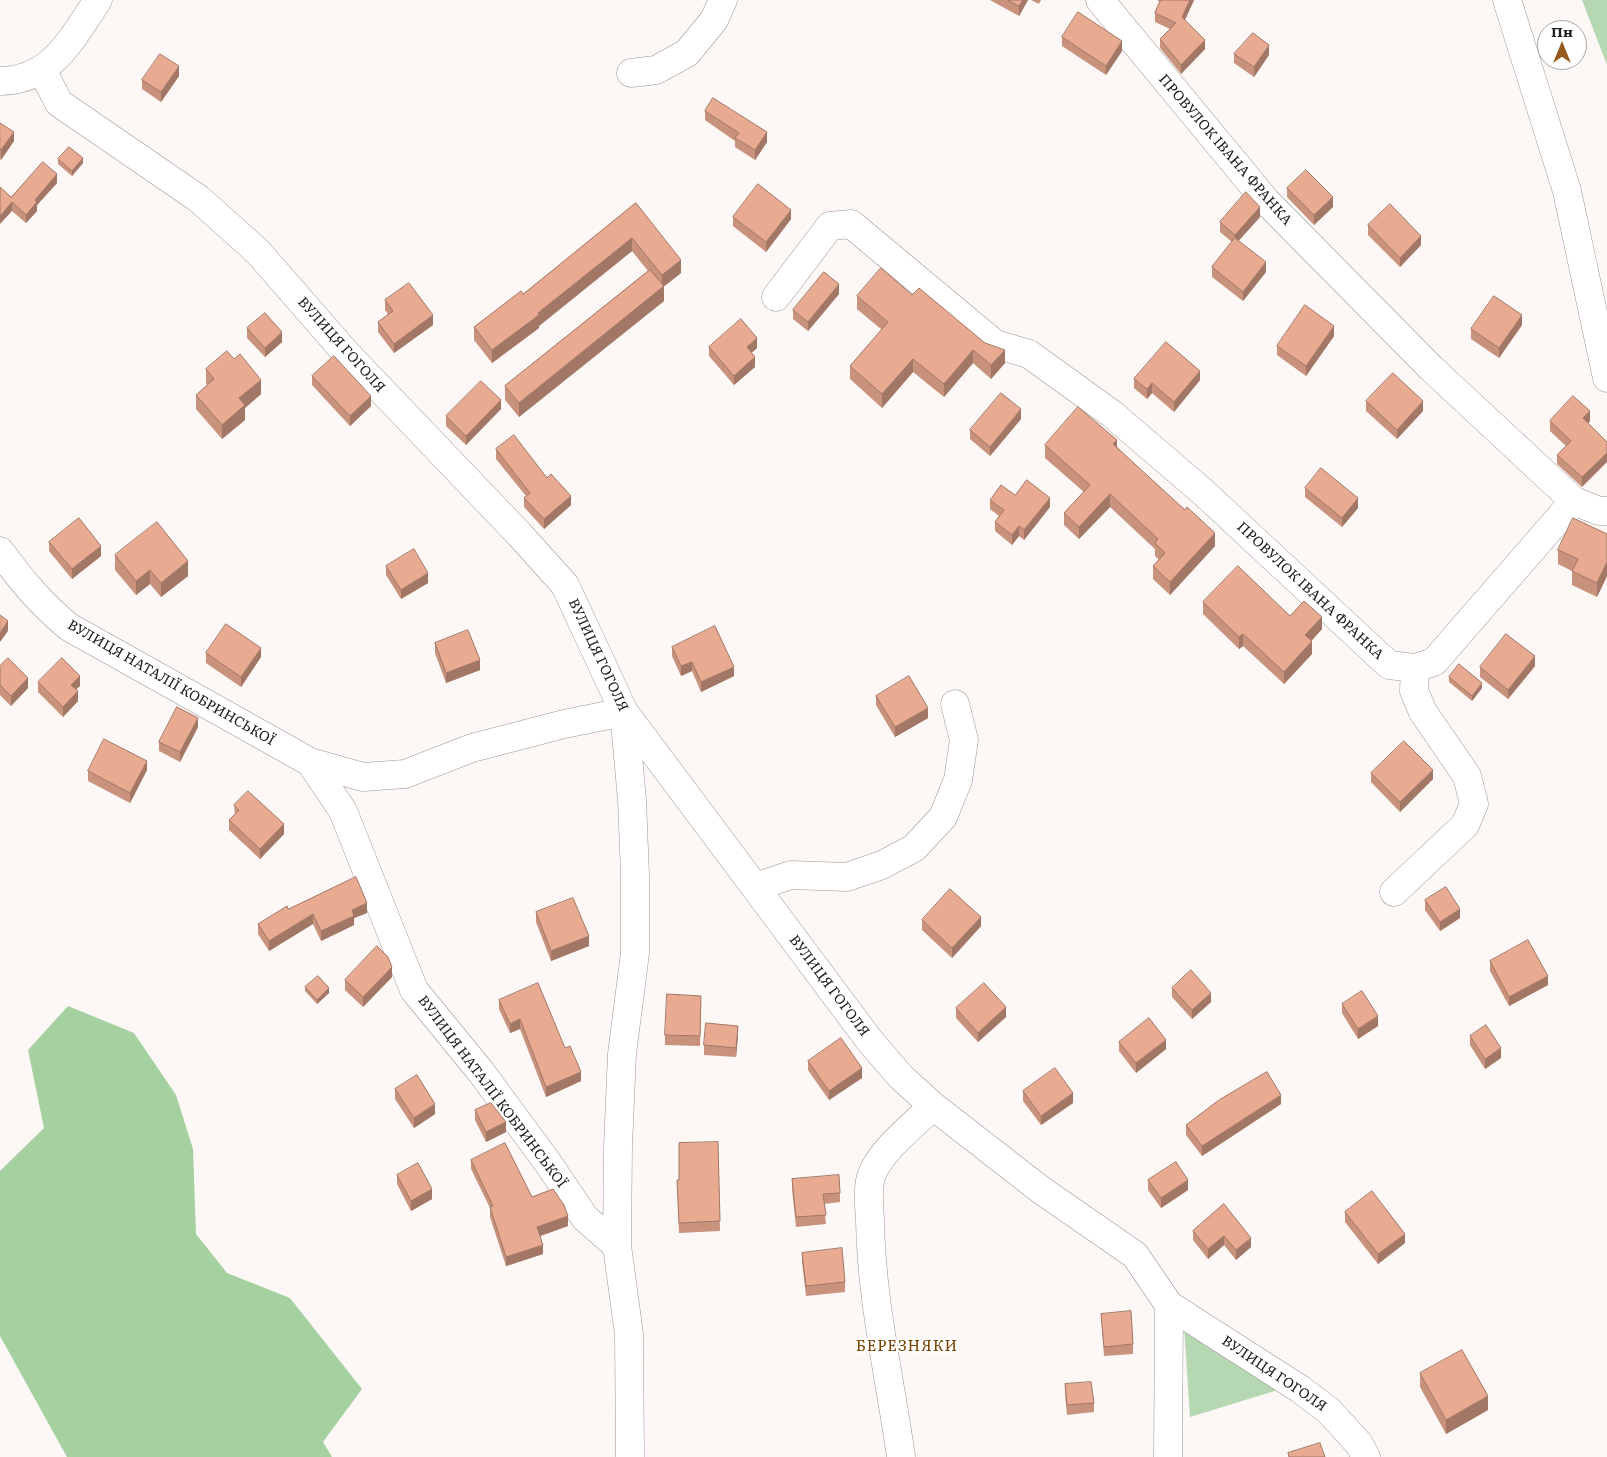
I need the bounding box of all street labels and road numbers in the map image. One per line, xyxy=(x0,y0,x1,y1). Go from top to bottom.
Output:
street label: ПРОВУЛОК ІВАНА ФРАНКА xyxy=(1155,71,1295,229)
street label: ВУЛИЦЯ ГОГОЛЯ xyxy=(294,294,388,396)
street label: ПРОВУЛОК ІВАНА ФРАНКА xyxy=(1233,519,1387,663)
street label: ВУЛИЦЯ ГОГОЛЯ xyxy=(564,596,632,714)
street label: ВУЛИЦЯ НАТАЛІЇ КОБРИНСЬКОЇ xyxy=(64,617,278,749)
street label: ВУЛИЦЯ ГОГОЛЯ xyxy=(785,932,873,1040)
street label: ВУЛИЦЯ НАТАЛІЇ КОБРИНСЬКОЇ xyxy=(414,992,570,1192)
street label: ВУЛИЦЯ ГОГОЛЯ xyxy=(1218,1333,1330,1415)

